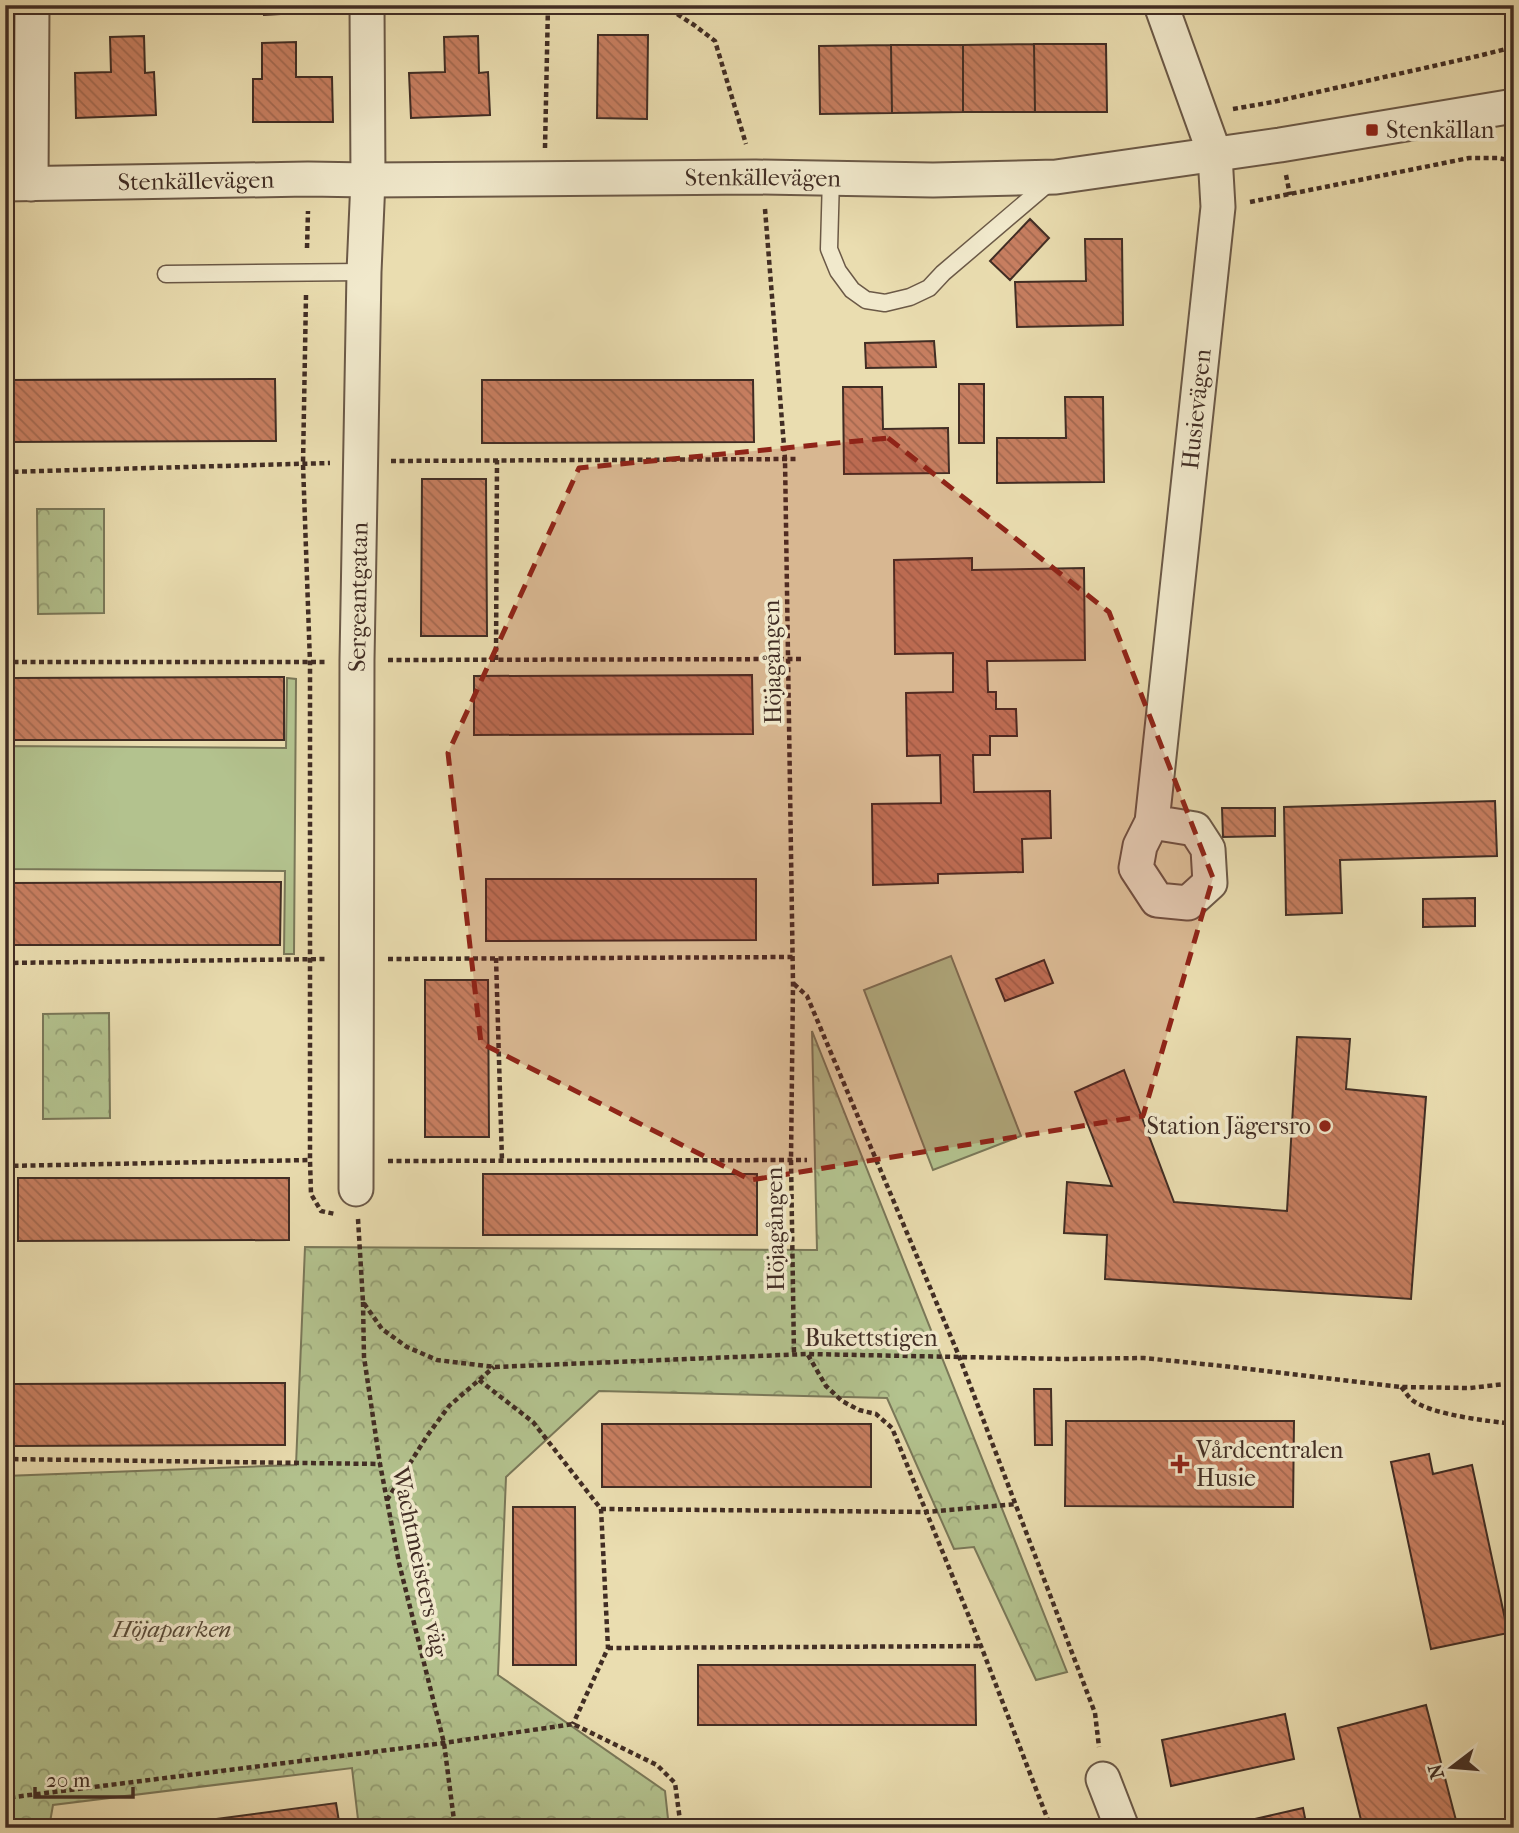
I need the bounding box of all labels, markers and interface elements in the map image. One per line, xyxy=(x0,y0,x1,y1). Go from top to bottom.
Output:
place label: Stenkällan xyxy=(1386,116,1495,144)
marker: Stenkällan xyxy=(1364,122,1380,138)
street label: Stenkällevägen xyxy=(685,163,841,192)
street label: Stenkällevägen xyxy=(118,166,274,196)
street label: Husievägen xyxy=(1176,347,1217,471)
street label: Sergeantgatan xyxy=(343,522,373,672)
street label: Höjagången xyxy=(757,599,787,724)
place label: Station Jägersro xyxy=(1147,1112,1311,1140)
marker: Station Jägersro xyxy=(1317,1118,1333,1134)
street label: Höjagången xyxy=(760,1166,790,1291)
street label: Bukettstigen xyxy=(804,1324,938,1352)
place label: Vårdcentralen Husie xyxy=(1195,1436,1344,1492)
marker: Vårdcentralen Husie xyxy=(1170,1454,1190,1474)
street label: Wachtmeisters väg xyxy=(386,1464,454,1661)
park label: Höjaparken xyxy=(111,1615,232,1643)
north arrow xyxy=(1418,1731,1488,1801)
scale bar xyxy=(35,1756,133,1800)
text: N xyxy=(1424,1761,1449,1781)
text: 20 m xyxy=(46,1768,91,1792)

